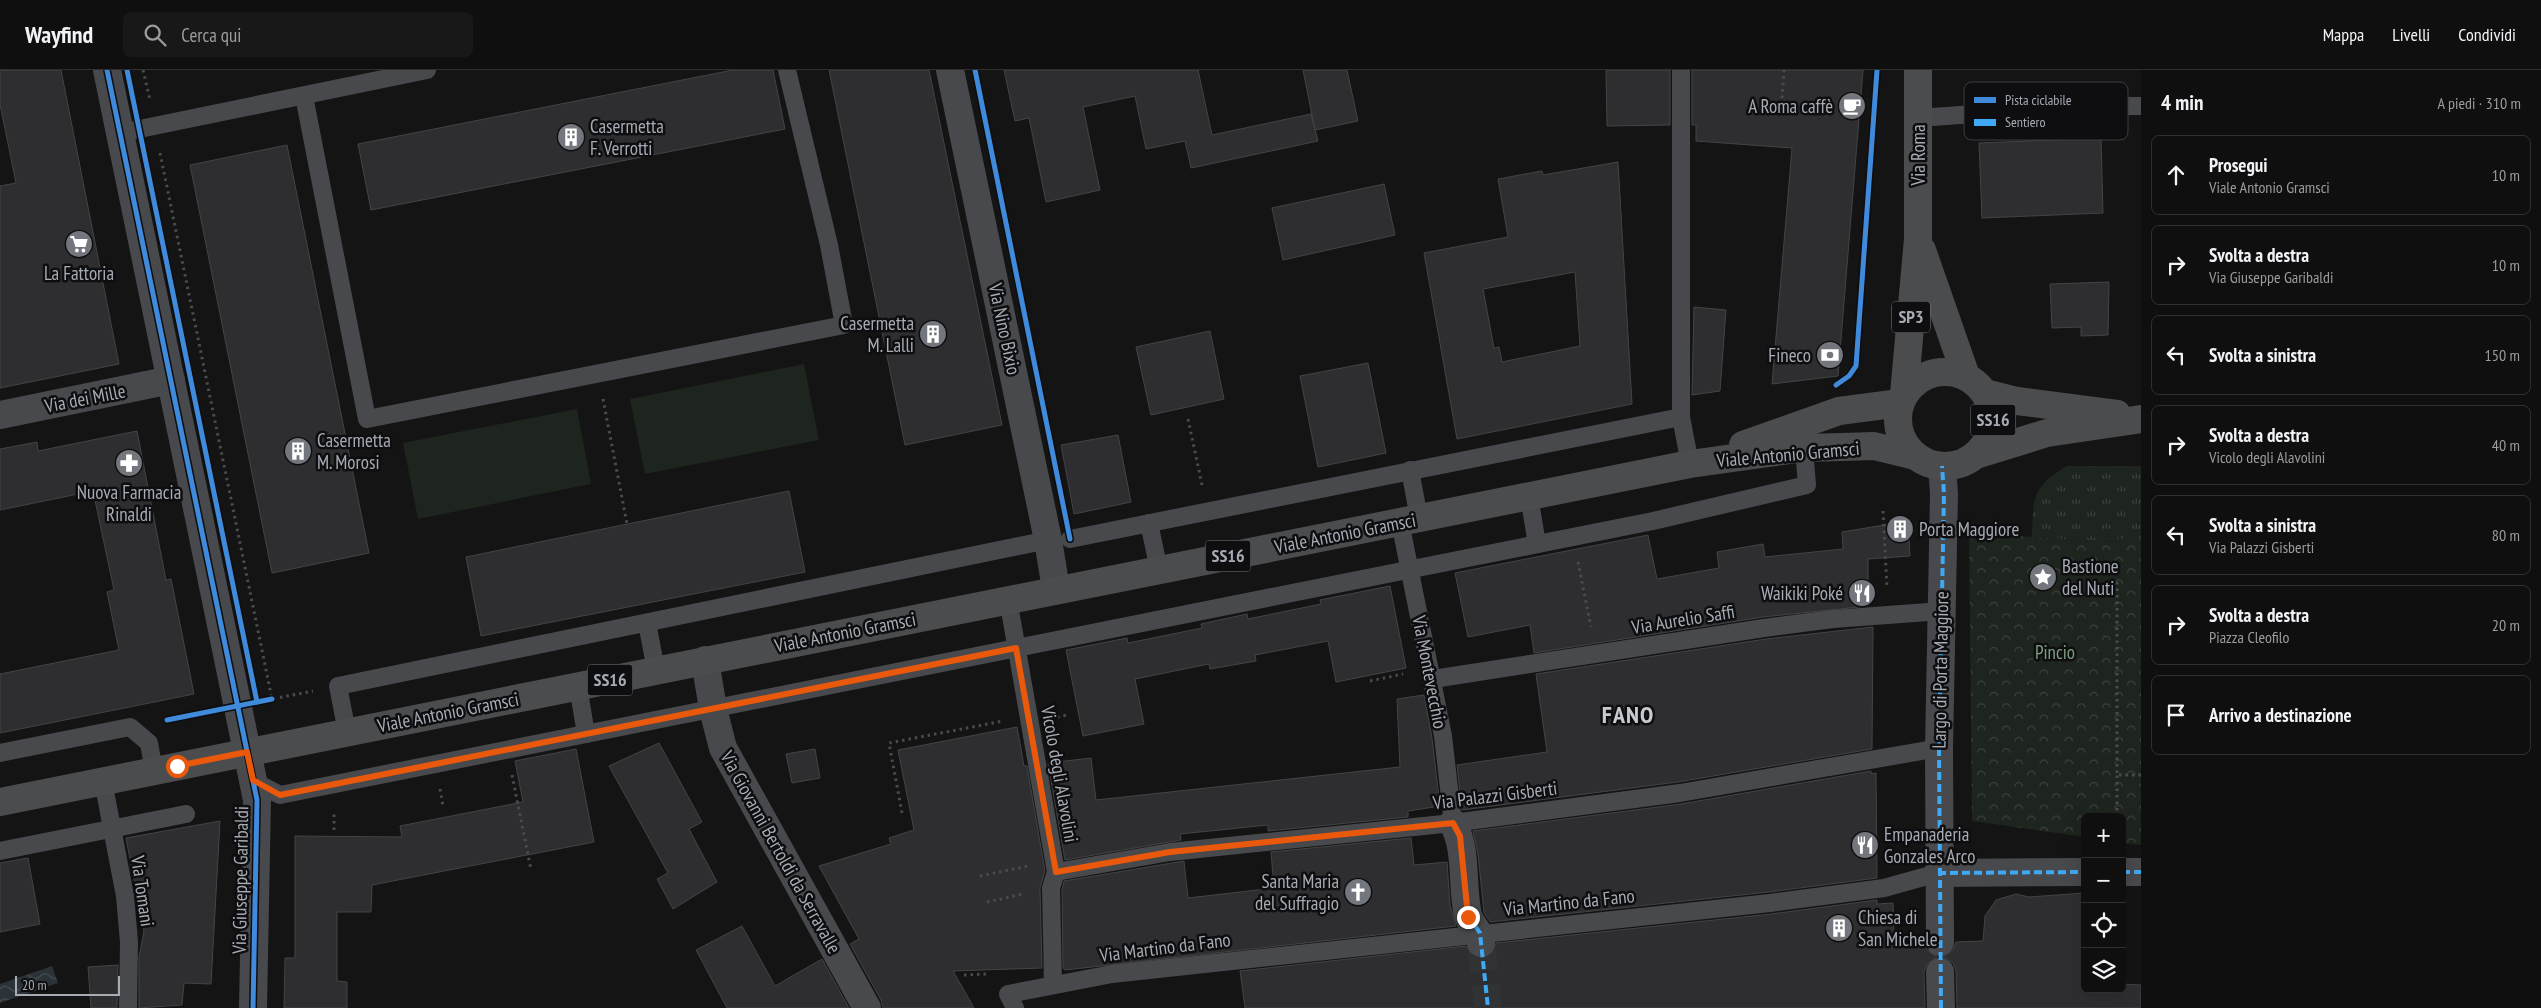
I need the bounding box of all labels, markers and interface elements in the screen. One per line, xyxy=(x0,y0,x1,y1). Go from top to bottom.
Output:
search box xyxy=(123,12,473,57)
text: Wayfind xyxy=(25,19,93,50)
icon: search xyxy=(141,21,169,49)
text: Cerca qui xyxy=(181,23,241,47)
text: Mappa xyxy=(2323,23,2364,46)
text: Livelli xyxy=(2392,23,2430,46)
text: Condividi xyxy=(2458,23,2516,46)
legend xyxy=(1964,82,2128,140)
text: 4 min xyxy=(2161,89,2203,116)
cafe icon: A Roma caffè xyxy=(1837,91,1867,121)
text: Pista ciclabile xyxy=(2005,91,2072,109)
text: A piedi · 310 m xyxy=(2438,93,2521,113)
place label: A Roma caffè xyxy=(1748,94,1833,118)
text: Sentiero xyxy=(2005,113,2045,131)
place label: Casermetta F. Verrotti xyxy=(590,114,664,160)
building icon: Casermetta F. Verrotti xyxy=(556,122,586,152)
street label: Via Roma xyxy=(1906,124,1930,187)
text: Prosegui xyxy=(2209,153,2268,177)
icon: ahead xyxy=(2162,161,2190,189)
text: 10 m xyxy=(2492,165,2520,185)
text: Viale Antonio Gramsci xyxy=(2209,177,2330,197)
supermarket icon: La Fattoria xyxy=(64,229,94,259)
text: Svolta a destra xyxy=(2209,243,2309,267)
icon: right xyxy=(2162,251,2190,279)
text: 10 m xyxy=(2492,255,2520,275)
place label: La Fattoria xyxy=(44,261,114,285)
text: Via Giuseppe Garibaldi xyxy=(2209,267,2334,287)
street label: Via Nino Bixio xyxy=(983,280,1026,377)
road number: SP3 xyxy=(1892,302,1930,332)
place label: Casermetta M. Lalli xyxy=(840,311,914,357)
building icon: Casermetta M. Lalli xyxy=(918,319,948,349)
bank icon: Fineco xyxy=(1815,340,1845,370)
icon: left xyxy=(2162,341,2190,369)
place label: Fineco xyxy=(1768,343,1811,367)
text: Svolta a sinistra xyxy=(2209,343,2316,367)
text: 150 m xyxy=(2485,345,2520,365)
street label: Via dei Mille xyxy=(42,378,128,418)
road number: SS16 xyxy=(1970,404,2016,436)
text: Svolta a destra xyxy=(2209,423,2309,447)
place label: Casermetta M. Morosi xyxy=(317,428,391,474)
icon: right xyxy=(2162,431,2190,459)
text: 40 m xyxy=(2492,435,2520,455)
building icon: Casermetta M. Morosi xyxy=(283,436,313,466)
street label: Viale Antonio Gramsci xyxy=(1715,436,1860,472)
text: Vicolo degli Alavolini xyxy=(2209,447,2325,467)
pharmacy icon: Nuova Farmacia Rinaldi xyxy=(114,448,144,478)
place label: Nuova Farmacia Rinaldi xyxy=(77,480,181,526)
street label: Viale Antonio Gramsci xyxy=(1271,508,1418,559)
text: Svolta a sinistra xyxy=(2209,513,2316,537)
building icon: Porta Maggiore xyxy=(1885,514,1915,544)
place label: Porta Maggiore xyxy=(1919,517,2019,541)
icon: left xyxy=(2162,521,2190,549)
text: 80 m xyxy=(2492,525,2520,545)
text: Via Palazzi Gisberti xyxy=(2209,537,2314,557)
road number: SS16 xyxy=(1206,541,1250,572)
place label: Bastione del Nuti xyxy=(2062,554,2119,600)
place icon: Bastione del Nuti xyxy=(2028,562,2058,592)
restaurant icon: Waikiki Poké xyxy=(1847,578,1877,608)
place label: Waikiki Poké xyxy=(1761,581,1843,605)
street label: Largo di Porta Maggiore xyxy=(1927,591,1953,749)
street label: Via Aurelio Saffi xyxy=(1629,599,1736,639)
text: Svolta a destra xyxy=(2209,603,2309,627)
street label: Viale Antonio Gramsci xyxy=(771,607,918,658)
icon: right xyxy=(2162,611,2190,639)
street label: Via Montevecchio xyxy=(1407,612,1453,731)
text: 20 m xyxy=(2492,615,2520,635)
text: Piazza Cleofilo xyxy=(2209,627,2289,647)
park label: Pincio xyxy=(2035,640,2075,664)
road number: SS16 xyxy=(588,664,632,696)
street label: Viale Antonio Gramsci xyxy=(374,687,521,738)
district label: FANO xyxy=(1602,699,1654,730)
icon: arrive xyxy=(2162,701,2190,729)
street label: Vicolo degli Alavolini xyxy=(1036,703,1084,844)
text: Arrivo a destinazione xyxy=(2209,703,2352,727)
street label: Via Giovanni Bertoldi da Serravalle xyxy=(715,746,847,958)
route start xyxy=(166,755,189,778)
street label: Via Palazzi Gisberti xyxy=(1430,775,1559,815)
street label: Via Giuseppe Garibaldi xyxy=(227,806,253,955)
map controls xyxy=(2081,813,2126,993)
button: + xyxy=(2081,813,2126,858)
place label: Empanaderia Gonzales Arco xyxy=(1884,822,1975,868)
restaurant icon: Empanaderia Gonzales Arco xyxy=(1850,830,1880,860)
street label: Via Tomani xyxy=(126,853,160,928)
button: − xyxy=(2081,858,2126,903)
place label: Santa Maria del Suffragio xyxy=(1255,869,1339,915)
church icon: Santa Maria del Suffragio xyxy=(1343,877,1373,907)
street label: Via Martino da Fano xyxy=(1501,883,1636,921)
button: locate xyxy=(2081,903,2126,948)
place label: Chiesa di San Michele xyxy=(1858,905,1938,951)
route end xyxy=(1457,906,1480,929)
building icon: Chiesa di San Michele xyxy=(1824,913,1854,943)
street label: Via Martino da Fano xyxy=(1097,927,1232,967)
button: layers xyxy=(2081,948,2126,993)
scale bar xyxy=(15,973,120,996)
text: 20 m xyxy=(22,976,47,994)

